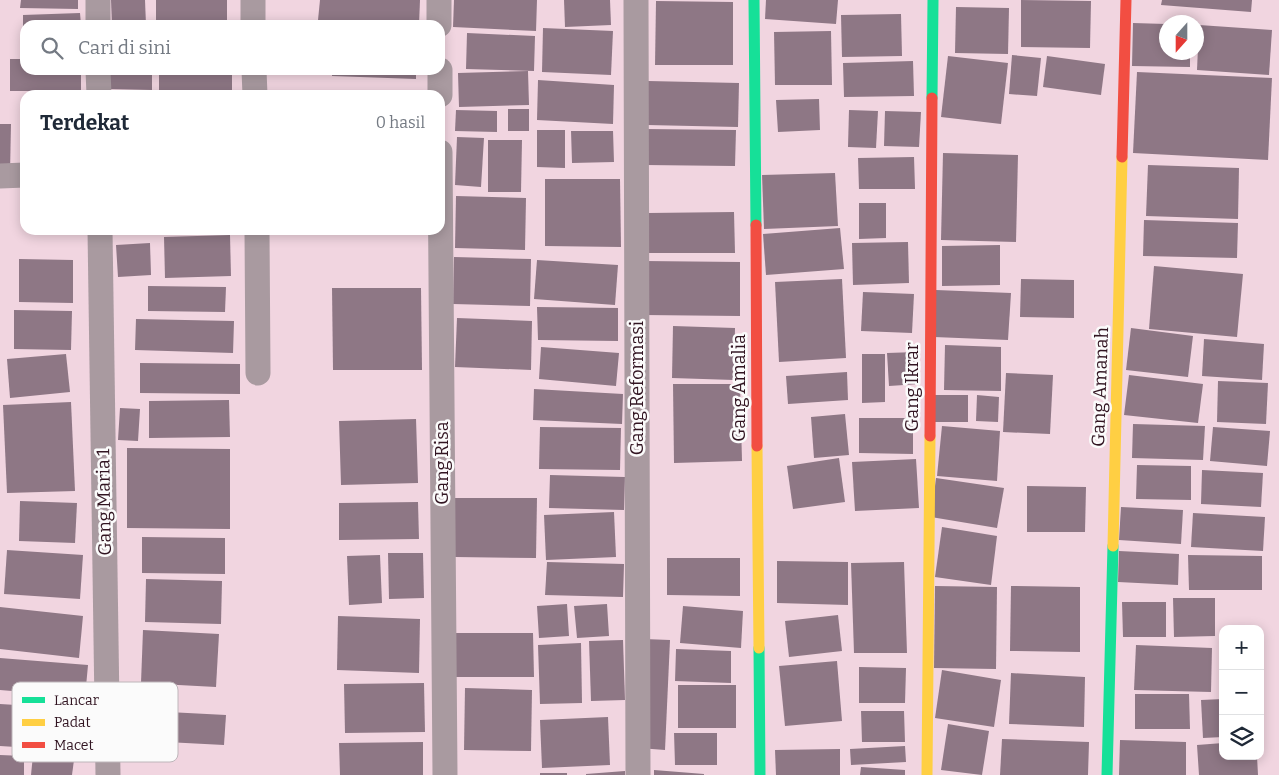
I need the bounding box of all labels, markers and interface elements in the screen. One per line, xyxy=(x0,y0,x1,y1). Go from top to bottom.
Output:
north arrow xyxy=(1159,15,1204,60)
search box xyxy=(20,20,445,75)
icon: search xyxy=(38,34,66,62)
text: Cari di sini xyxy=(78,36,171,59)
text: Terdekat xyxy=(40,110,129,136)
text: 0 hasil xyxy=(376,113,425,132)
street label: Gang Reformasi xyxy=(626,321,648,455)
street label: Gang Amanah xyxy=(1087,327,1113,447)
street label: Gang Amalia xyxy=(728,334,750,442)
street label: Gang Ikrar xyxy=(901,342,923,432)
street label: Gang Risa xyxy=(431,421,453,505)
street label: Gang Maria 1 xyxy=(92,448,116,556)
map controls xyxy=(1219,625,1264,760)
button: + xyxy=(1219,625,1264,670)
button: − xyxy=(1219,670,1264,715)
legend xyxy=(12,682,178,762)
text: Lancar xyxy=(54,692,99,709)
text: Padat xyxy=(54,714,91,731)
button: layers xyxy=(1219,715,1264,760)
text: Macet xyxy=(54,737,94,754)

